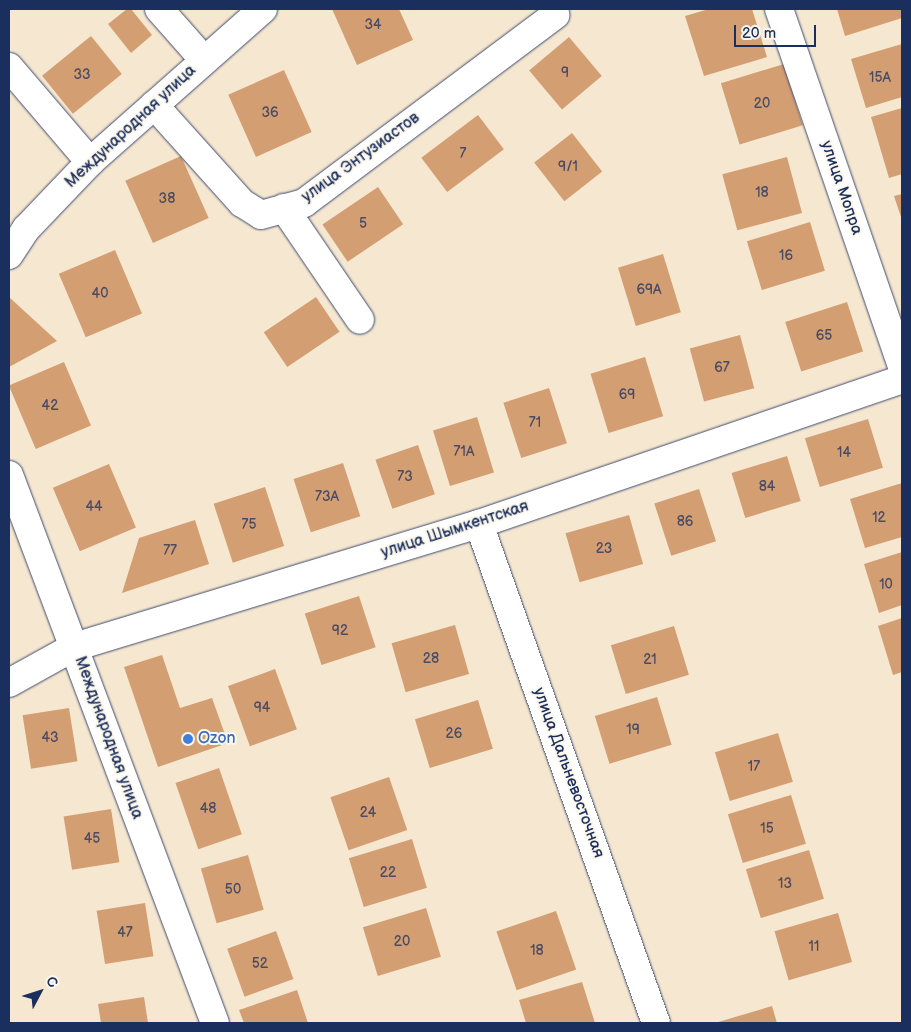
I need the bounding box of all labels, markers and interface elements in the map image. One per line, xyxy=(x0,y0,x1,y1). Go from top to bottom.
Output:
scale bar xyxy=(736,15,818,47)
house number: 34 xyxy=(364,17,382,33)
text: 20 m xyxy=(742,24,776,43)
street label: Международная улица xyxy=(62,61,200,193)
house number: 9 xyxy=(561,65,569,81)
house number: 33 xyxy=(73,67,91,83)
house number: 15А xyxy=(869,70,891,86)
house number: 20 xyxy=(754,96,770,112)
house number: 36 xyxy=(261,105,279,121)
street label: улица Энтузиастов xyxy=(298,109,424,207)
street label: улица Мопра xyxy=(816,139,866,237)
house number: 7 xyxy=(460,146,466,162)
house number: 9/1 xyxy=(558,159,578,175)
house number: 18 xyxy=(755,185,769,201)
house number: 38 xyxy=(159,191,175,207)
house number: 5 xyxy=(359,216,367,232)
house number: 16 xyxy=(779,248,793,264)
house number: 69А xyxy=(636,282,662,298)
house number: 40 xyxy=(92,286,108,302)
house number: 65 xyxy=(816,328,832,344)
house number: 67 xyxy=(714,360,730,376)
house number: 69 xyxy=(619,387,635,403)
house number: 42 xyxy=(42,398,58,414)
house number: 71 xyxy=(529,415,541,431)
house number: 71А xyxy=(454,444,474,460)
house number: 14 xyxy=(837,445,851,461)
house number: 73 xyxy=(397,469,413,485)
house number: 84 xyxy=(759,479,775,495)
house number: 73А xyxy=(315,489,339,505)
street label: улица Шымкентская xyxy=(379,497,531,563)
house number: 44 xyxy=(85,499,103,515)
house number: 12 xyxy=(872,510,886,526)
house number: 86 xyxy=(677,514,693,530)
house number: 75 xyxy=(242,517,256,533)
house number: 23 xyxy=(596,541,612,557)
house number: 77 xyxy=(163,543,177,559)
house number: 10 xyxy=(879,577,893,593)
house number: 92 xyxy=(332,623,348,639)
house number: 28 xyxy=(423,651,439,667)
house number: 21 xyxy=(643,652,657,668)
street label: Международная улица xyxy=(70,654,146,822)
street label: улица Дальневосточная xyxy=(528,685,608,861)
house number: 94 xyxy=(254,700,270,716)
house number: 19 xyxy=(626,722,640,738)
house number: 26 xyxy=(446,726,462,742)
place label: Ozon xyxy=(198,729,236,749)
house number: 43 xyxy=(41,730,59,746)
marker: Ozon xyxy=(182,733,194,745)
house number: 17 xyxy=(748,759,760,775)
house number: 48 xyxy=(200,801,216,817)
house number: 24 xyxy=(360,805,376,821)
house number: 15 xyxy=(760,821,774,837)
house number: 45 xyxy=(84,831,100,847)
house number: 22 xyxy=(380,865,396,881)
house number: 13 xyxy=(778,876,792,892)
house number: 50 xyxy=(225,882,241,898)
house number: 47 xyxy=(117,925,133,941)
house number: 20 xyxy=(394,934,410,950)
house number: 11 xyxy=(809,939,819,955)
house number: 18 xyxy=(530,943,544,959)
house number: 52 xyxy=(252,956,268,972)
north arrow xyxy=(15,967,65,1017)
text: С xyxy=(42,973,62,991)

